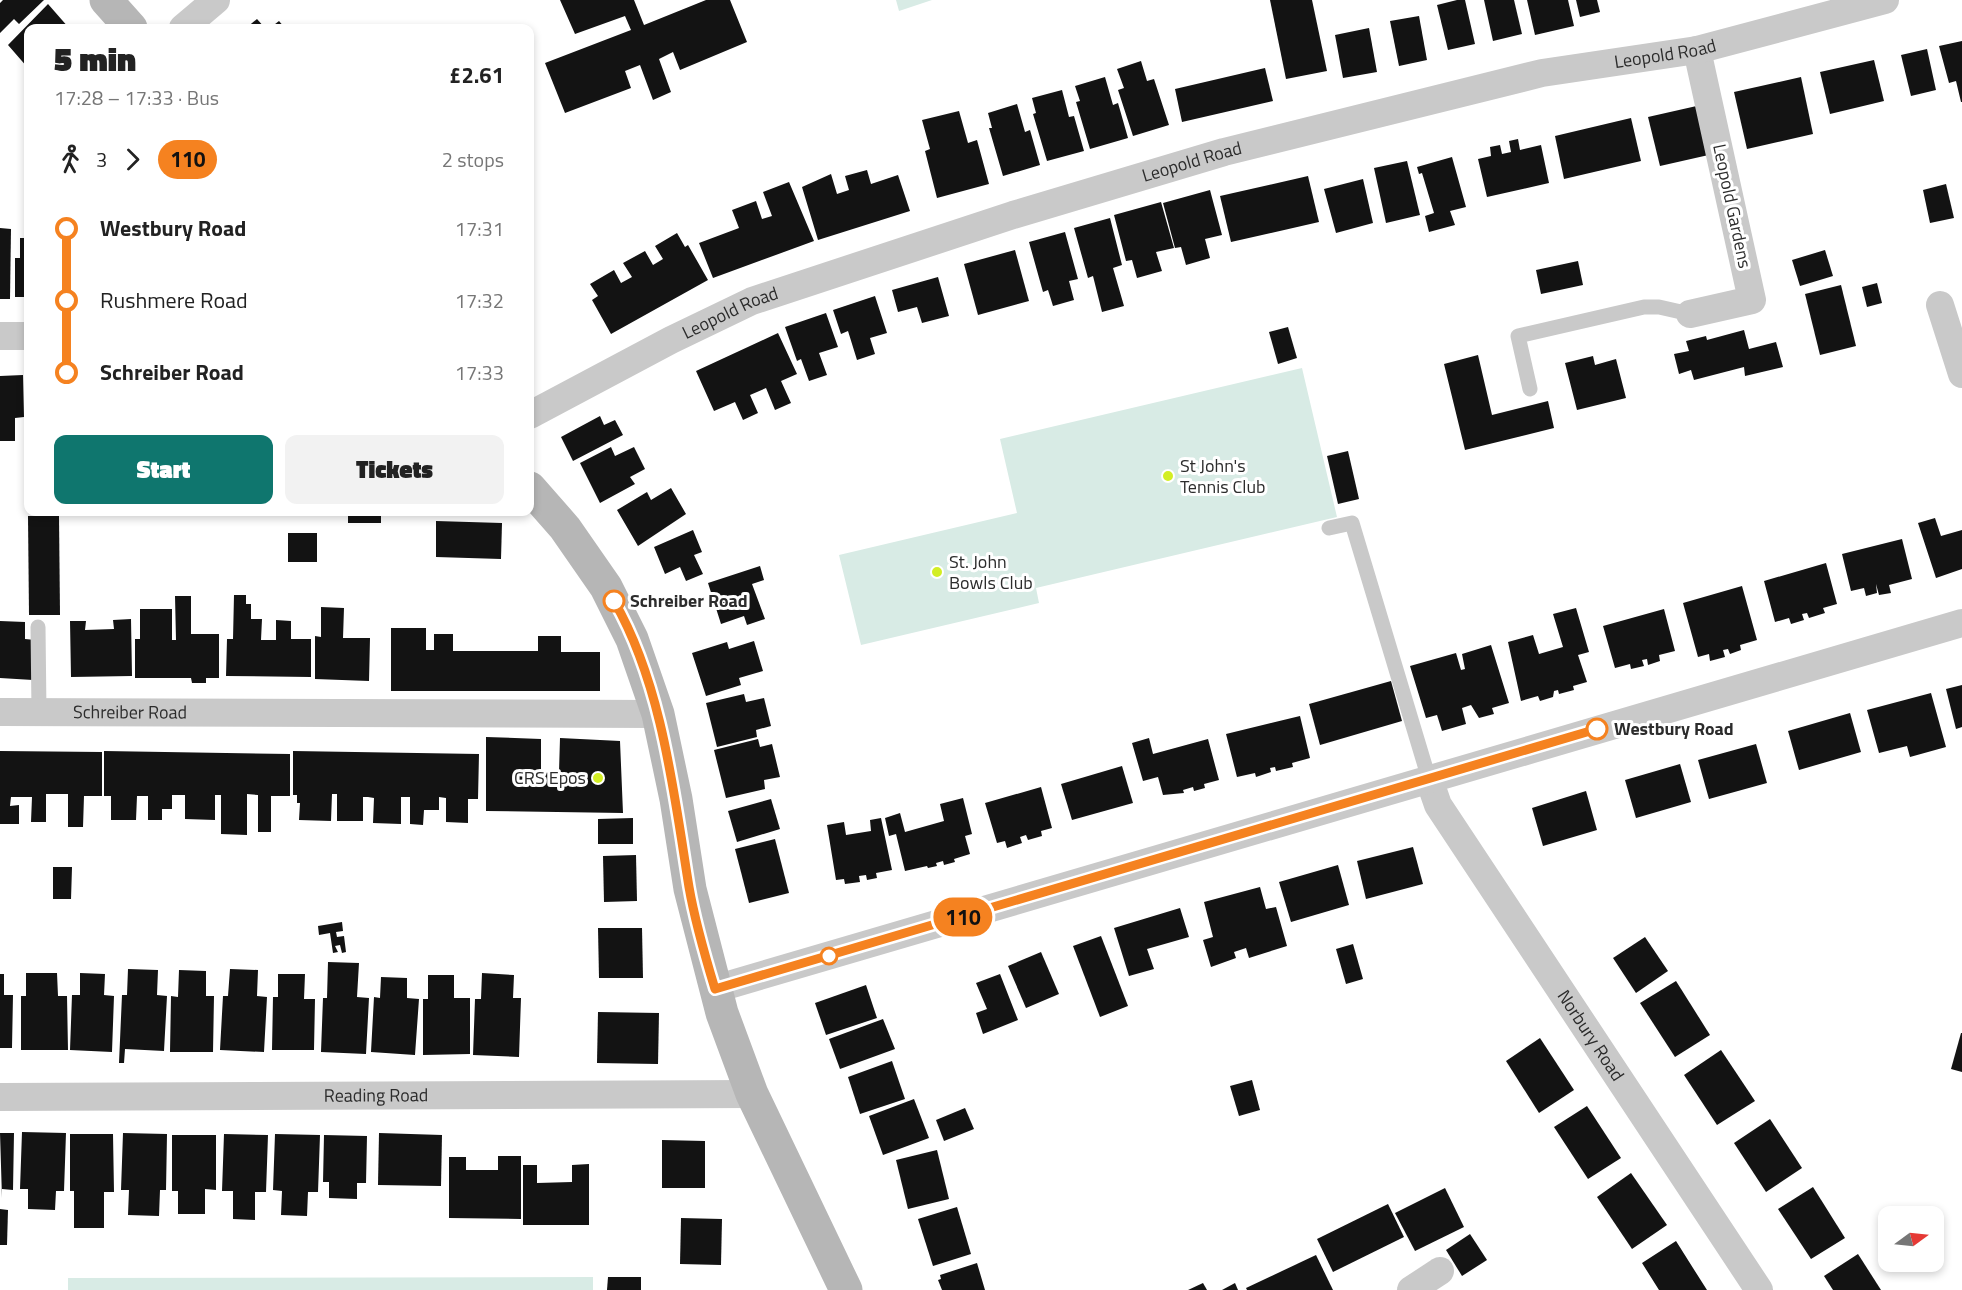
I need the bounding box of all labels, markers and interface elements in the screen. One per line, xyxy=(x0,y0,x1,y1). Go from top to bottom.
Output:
street label: Leopold Road xyxy=(1612,31,1719,75)
text: 5 min xyxy=(54,34,136,84)
text: £2.61 xyxy=(449,58,504,92)
text: 17:28 – 17:33 · Bus xyxy=(54,82,219,113)
street label: Leopold Road xyxy=(1139,134,1244,189)
street label: Leopold Gardens xyxy=(1706,141,1759,271)
icon: walk xyxy=(54,143,87,176)
icon: forward xyxy=(116,143,149,176)
text: 110 xyxy=(170,143,205,175)
text: 3 xyxy=(96,144,107,175)
text: 2 stops xyxy=(442,144,504,175)
text: Westbury Road xyxy=(100,211,246,245)
text: 17:31 xyxy=(455,213,504,244)
street label: Leopold Road xyxy=(677,279,782,346)
text: Rushmere Road xyxy=(100,283,248,317)
text: 17:32 xyxy=(455,285,504,316)
text: Schreiber Road xyxy=(100,355,244,389)
text: 17:33 xyxy=(455,357,504,388)
button: Start xyxy=(54,435,273,504)
button: Tickets xyxy=(285,435,504,504)
place label: St John's Tennis Club xyxy=(1180,452,1266,500)
marker: St John's Tennis Club xyxy=(1161,469,1175,483)
place label: St. John Bowls Club xyxy=(949,548,1033,596)
marker: St. John Bowls Club xyxy=(930,565,944,579)
place label: Schreiber Road xyxy=(630,587,748,614)
marker: Schreiber Road xyxy=(603,590,625,612)
street label: Schreiber Road xyxy=(73,698,187,726)
place label: Westbury Road xyxy=(1614,715,1734,742)
marker: Westbury Road xyxy=(1586,718,1608,740)
place label: CRS Epos xyxy=(514,764,586,791)
marker: CRS Epos xyxy=(591,771,605,785)
line badge: 110 xyxy=(928,898,998,936)
text: 110 xyxy=(945,901,981,933)
unlabelled marker xyxy=(820,947,838,965)
street label: Norbury Road xyxy=(1551,984,1631,1086)
street label: Reading Road xyxy=(324,1081,428,1109)
north arrow xyxy=(1878,1206,1944,1272)
map controls xyxy=(1878,1206,1944,1272)

